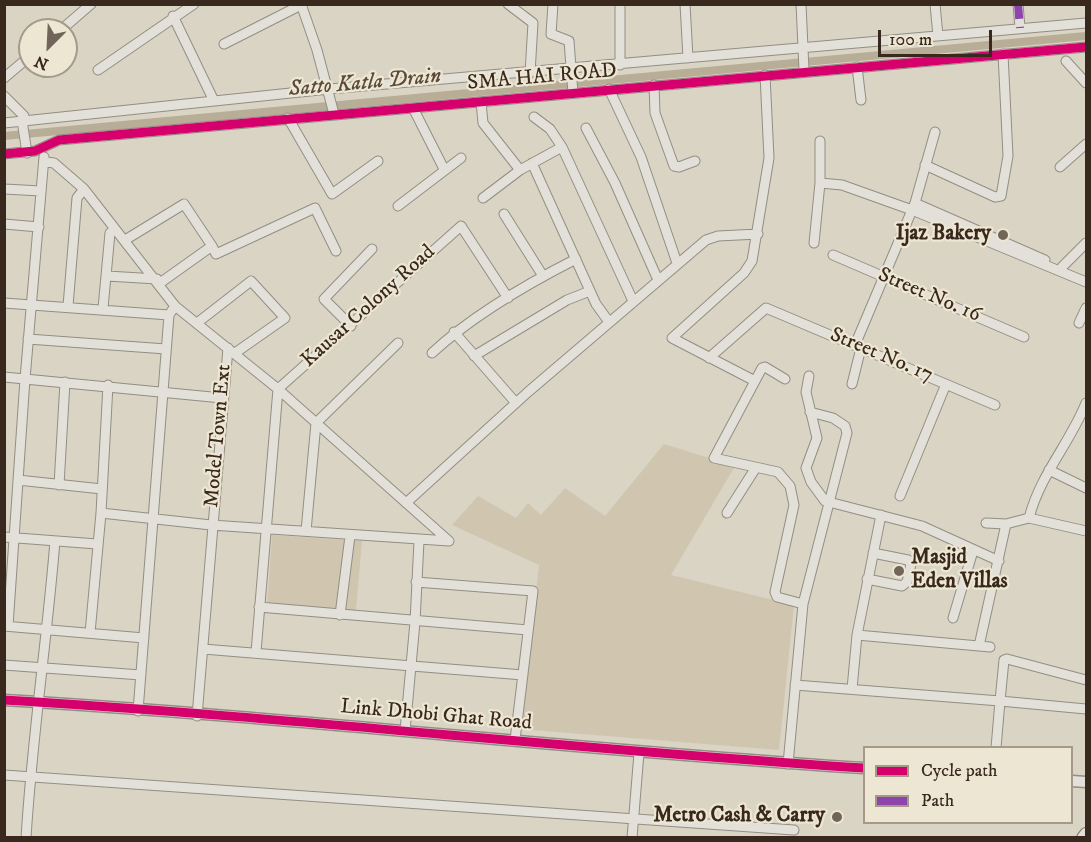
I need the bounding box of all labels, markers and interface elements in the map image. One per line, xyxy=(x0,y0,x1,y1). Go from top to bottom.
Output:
north arrow xyxy=(18,18,78,78)
scale bar xyxy=(881,18,995,56)
text: 100 m xyxy=(889,29,932,51)
text: N xyxy=(31,51,52,74)
street label: SMA HAI ROAD xyxy=(466,59,618,97)
water label: Satto Katla Drain xyxy=(288,64,442,104)
place label: Ijaz Bakery xyxy=(896,222,991,248)
marker: Ijaz Bakery xyxy=(996,228,1010,242)
street label: Kausar Colony Road xyxy=(297,240,441,374)
street label: Street No. 16 xyxy=(874,263,984,329)
street label: Street No. 17 xyxy=(826,323,936,389)
street label: Model Town Ext xyxy=(200,363,238,509)
place label: Masjid Eden Villas xyxy=(911,546,1008,596)
marker: Masjid Eden Villas xyxy=(892,564,906,578)
street label: Link Dhobi Ghat Road xyxy=(339,695,533,737)
legend xyxy=(863,746,1073,824)
text: Cycle path xyxy=(921,760,998,782)
text: Path xyxy=(921,790,954,812)
place label: Metro Cash & Carry xyxy=(654,804,825,830)
marker: Metro Cash & Carry xyxy=(830,810,844,824)

